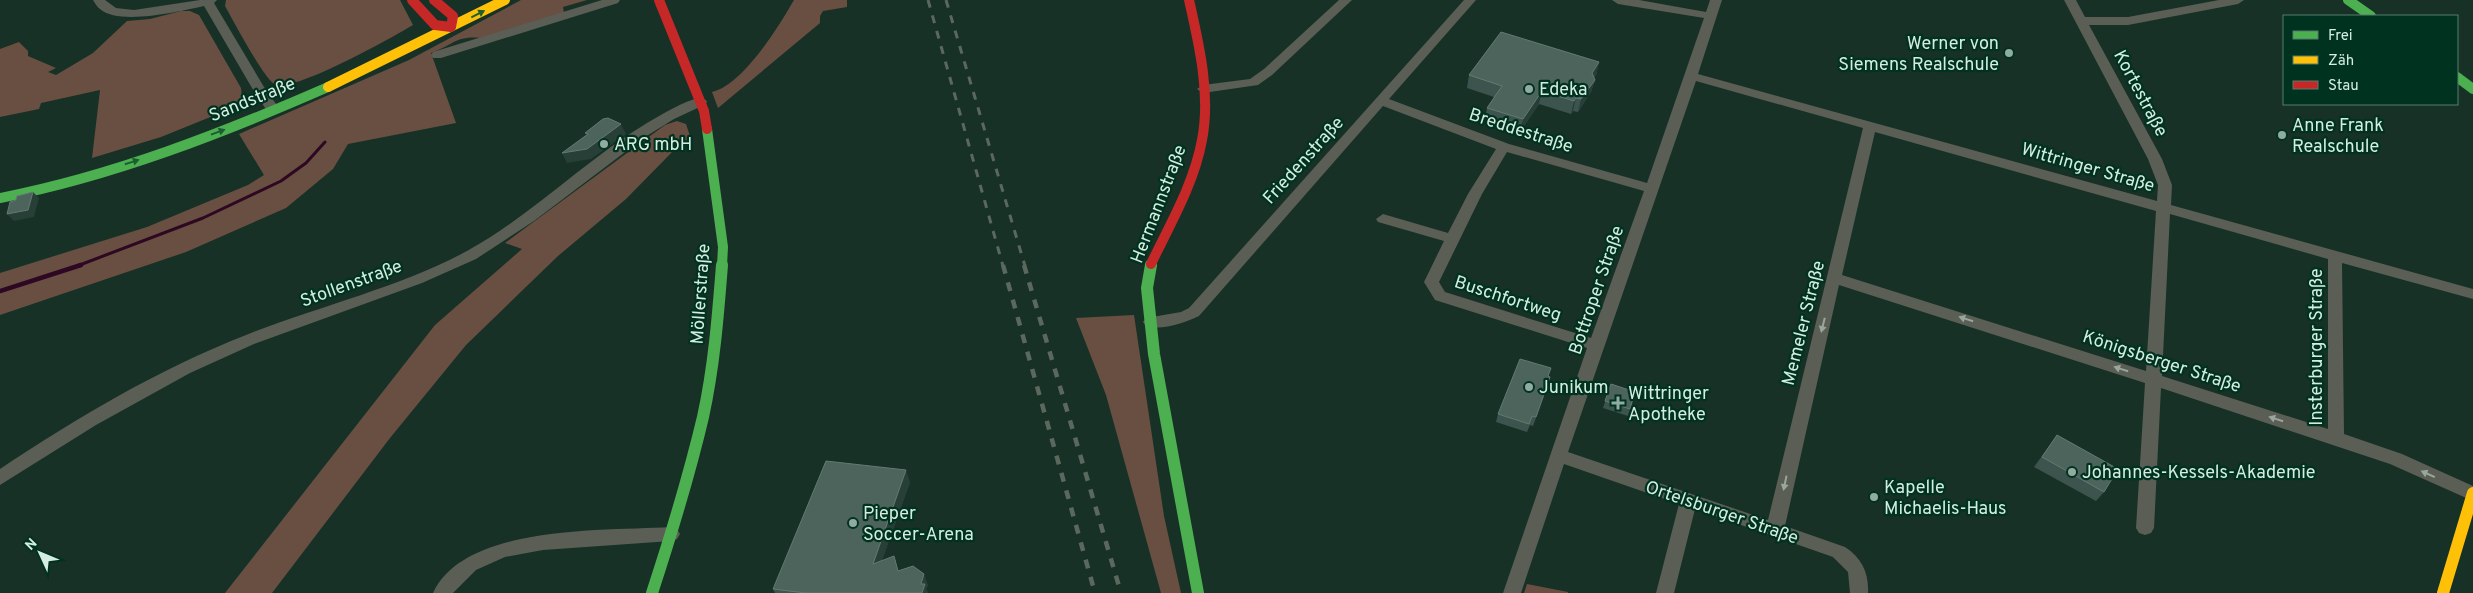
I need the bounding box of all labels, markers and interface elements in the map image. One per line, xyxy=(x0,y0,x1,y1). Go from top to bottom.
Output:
one-way arrow xyxy=(471,10,485,18)
legend xyxy=(2283,15,2458,105)
text: Frei xyxy=(2328,27,2353,46)
place label: Werner von Siemens Realschule xyxy=(1838,33,1999,77)
street label: Kortestraße xyxy=(2107,46,2172,141)
marker: Werner von Siemens Realschule xyxy=(2003,47,2015,59)
text: Zäh xyxy=(2328,52,2354,71)
street label: Sandstraße xyxy=(206,73,299,128)
text: Stau xyxy=(2328,77,2359,96)
place label: Edeka xyxy=(1539,79,1588,102)
marker: Edeka xyxy=(1523,83,1535,95)
street label: Breddestraße xyxy=(1466,104,1576,159)
street label: Friedenstraße xyxy=(1259,112,1350,210)
place label: Anne Frank Realschule xyxy=(2292,115,2384,159)
one-way arrow xyxy=(211,128,226,136)
marker: Anne Frank Realschule xyxy=(2276,129,2288,141)
place label: ARG mbH xyxy=(614,134,692,157)
marker: ARG mbH xyxy=(598,138,610,150)
street label: Wittringer Straße xyxy=(2018,138,2157,198)
street label: Hermannstraße xyxy=(1126,142,1193,267)
one-way arrow xyxy=(124,158,139,166)
street label: Bottroper Straße xyxy=(1565,223,1630,358)
street label: Möllerstraße xyxy=(687,243,716,345)
street label: Stollenstraße xyxy=(297,255,406,313)
street label: Memeler Straße xyxy=(1778,259,1831,388)
street label: Insterburger Straße xyxy=(2306,268,2329,426)
street label: Buschfortweg xyxy=(1451,271,1564,328)
one-way arrow xyxy=(1959,315,1974,323)
one-way arrow xyxy=(1819,318,1827,333)
street label: Königsberger Straße xyxy=(2079,326,2244,399)
one-way arrow xyxy=(2113,365,2128,373)
place label: Junikum xyxy=(1539,377,1609,400)
marker: Junikum xyxy=(1523,381,1535,393)
place label: Wittringer Apotheke xyxy=(1628,383,1709,427)
marker: Wittringer Apotheke xyxy=(1612,397,1624,409)
one-way arrow xyxy=(2268,414,2283,422)
place label: Johannes-Kessels-Akademie xyxy=(2082,462,2315,485)
marker: Johannes-Kessels-Akademie xyxy=(2066,466,2078,478)
one-way arrow xyxy=(2421,470,2435,478)
one-way arrow xyxy=(1781,475,1789,491)
street label: Ortelsburger Straße xyxy=(1642,476,1801,550)
place label: Kapelle Michaelis-Haus xyxy=(1884,477,2007,521)
marker: Kapelle Michaelis-Haus xyxy=(1868,491,1880,503)
place label: Pieper Soccer-Arena xyxy=(863,503,974,547)
marker: Pieper Soccer-Arena xyxy=(847,517,859,529)
north arrow xyxy=(15,528,65,578)
text: N xyxy=(22,535,41,555)

